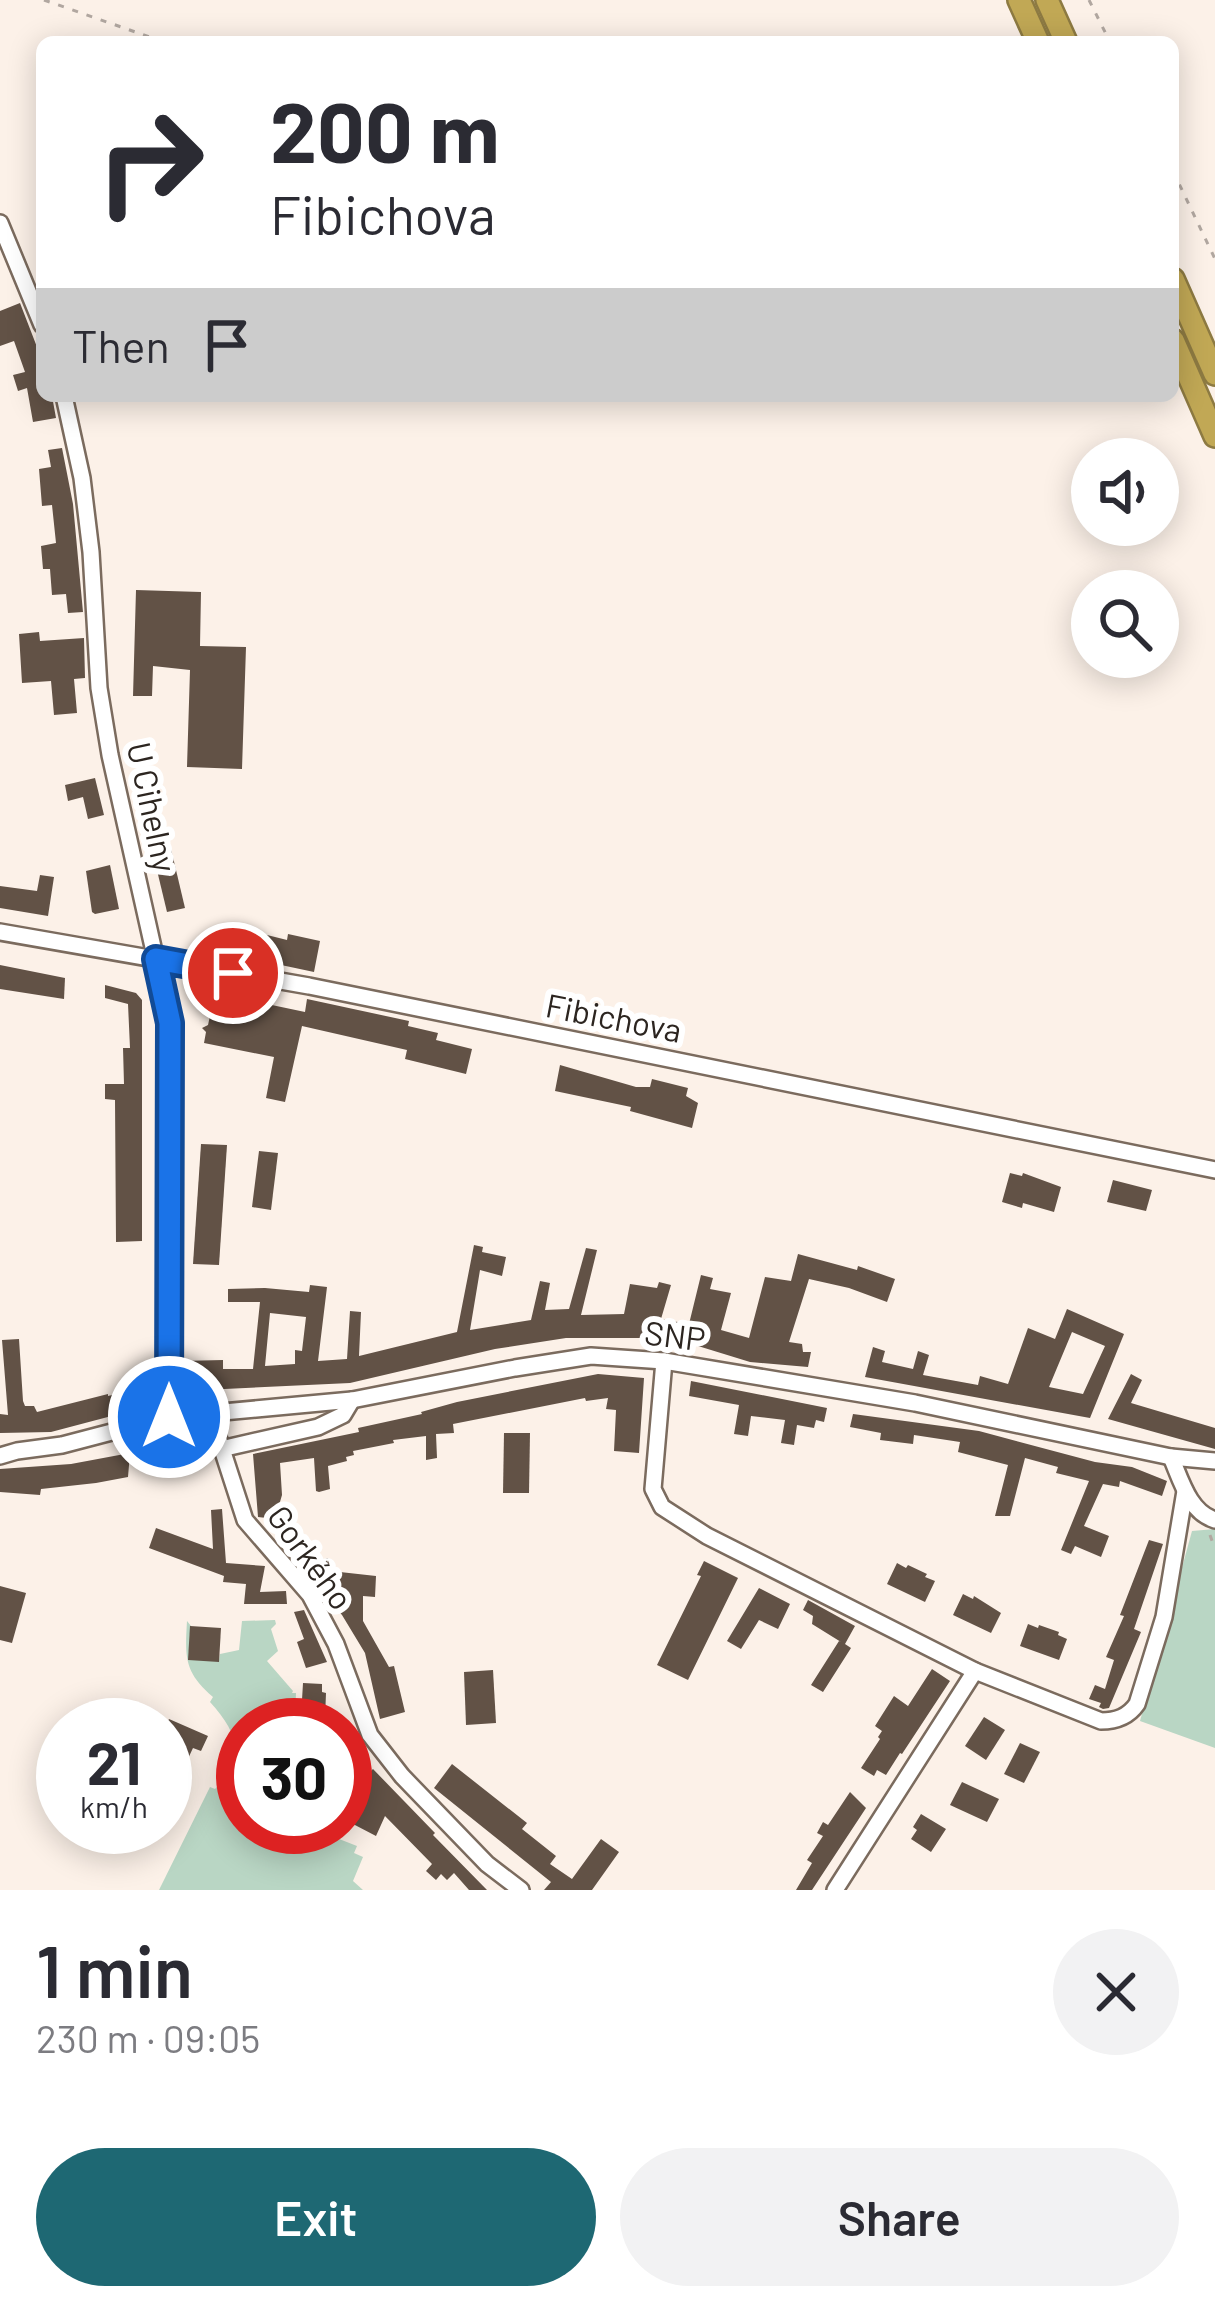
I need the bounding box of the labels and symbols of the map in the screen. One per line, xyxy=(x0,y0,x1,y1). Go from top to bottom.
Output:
street label: U Cihelny xyxy=(120,738,186,876)
pin xyxy=(182,922,284,1024)
street label: Fibichova xyxy=(543,984,685,1050)
street label: SNP xyxy=(642,1311,708,1359)
position arrow xyxy=(106,1354,232,1480)
street label: Gorkého xyxy=(260,1497,362,1617)
speed limit sign: 30 xyxy=(216,1698,372,1854)

